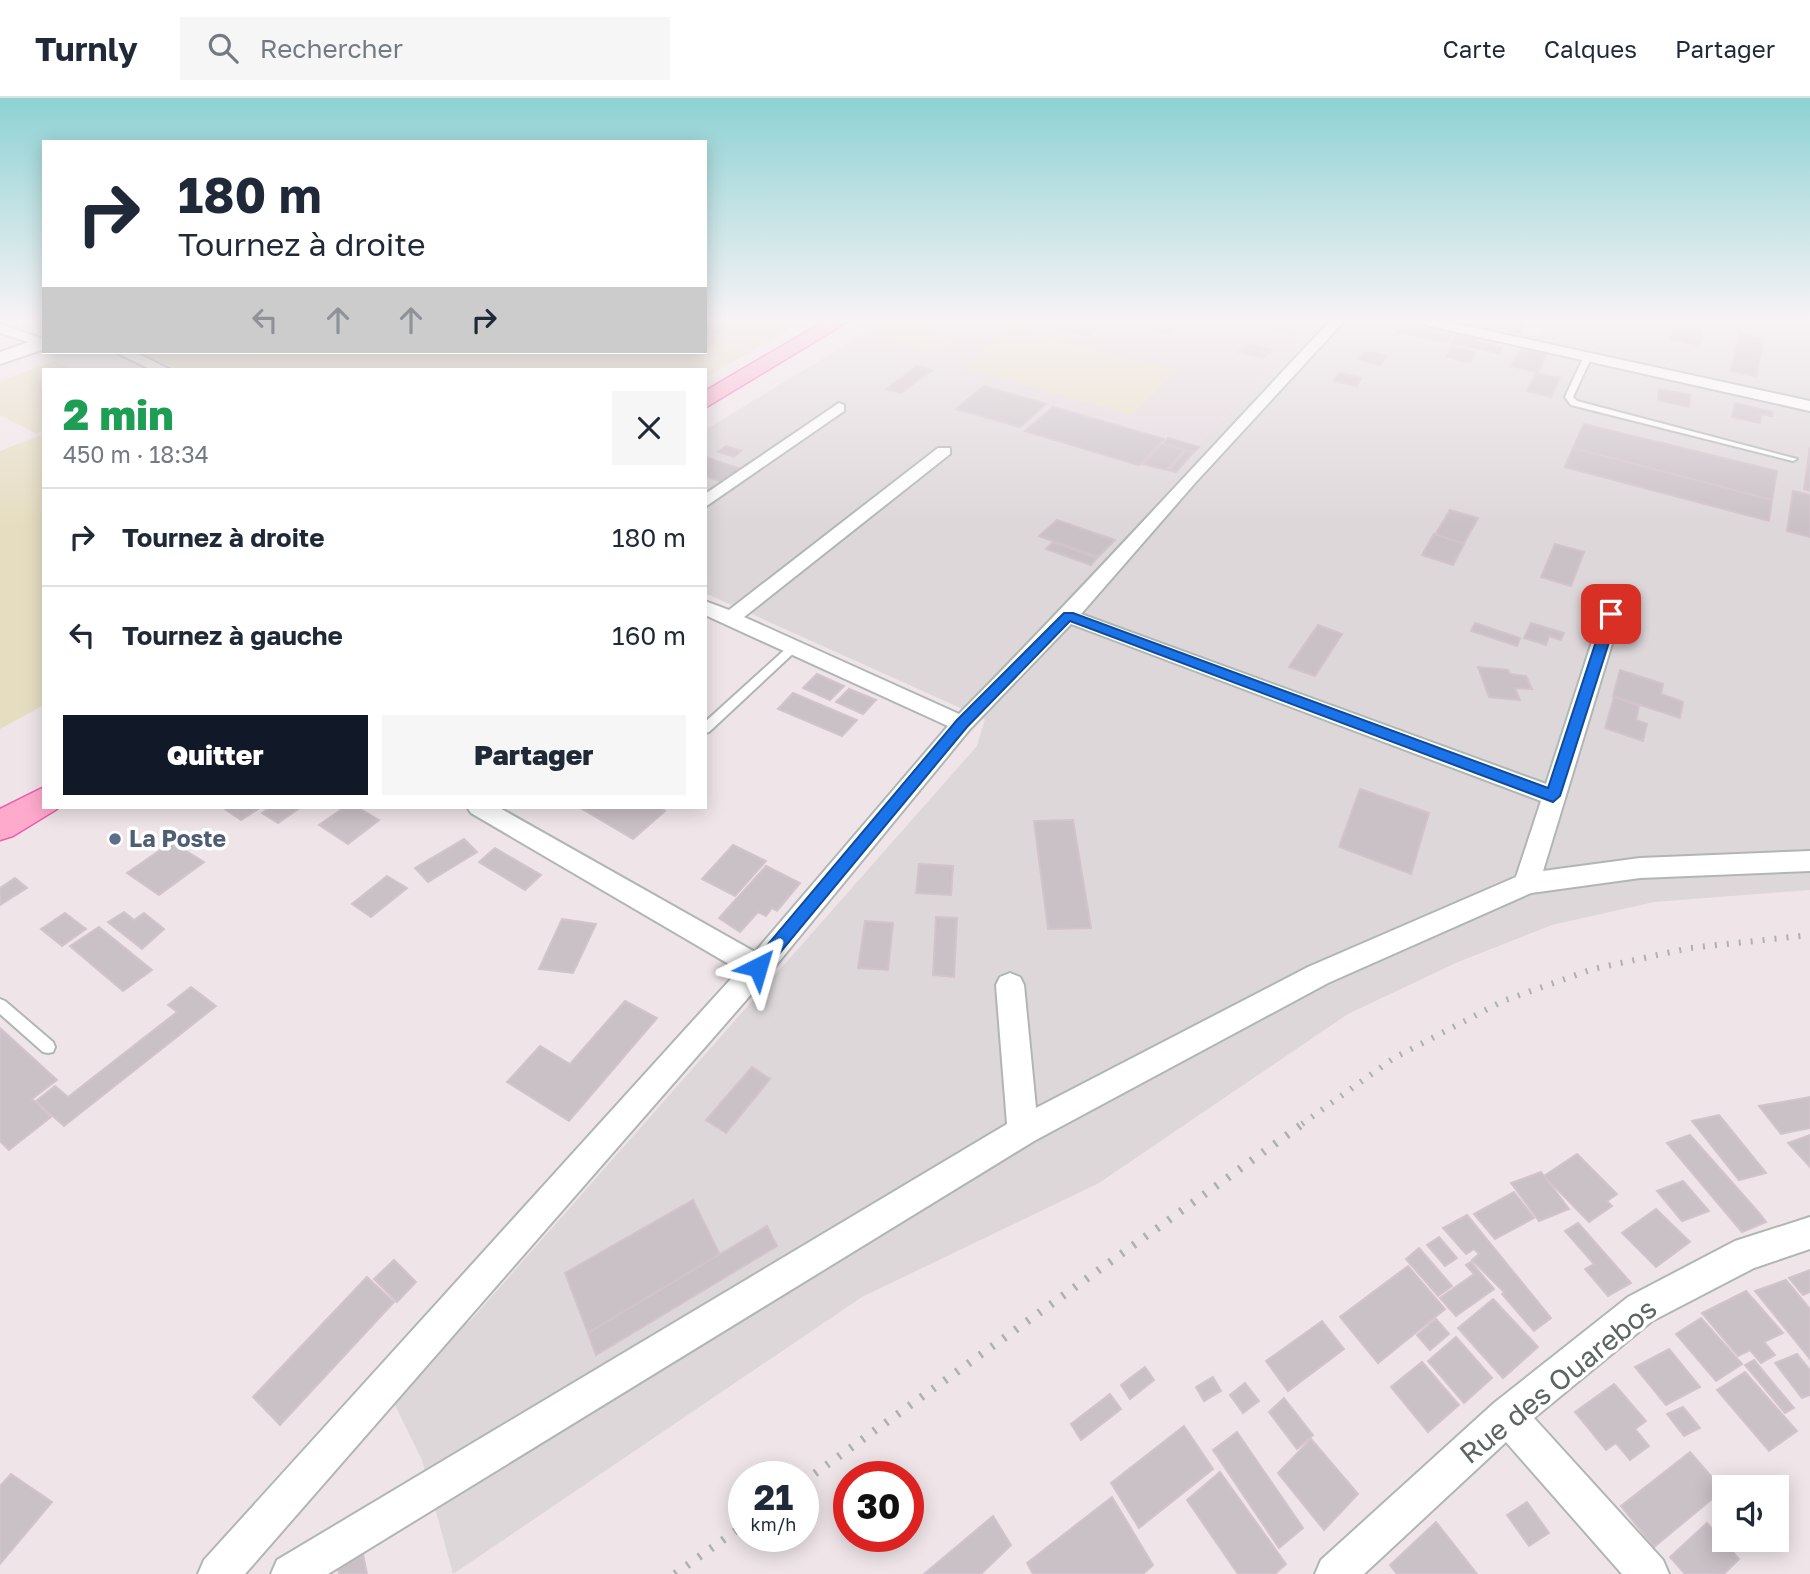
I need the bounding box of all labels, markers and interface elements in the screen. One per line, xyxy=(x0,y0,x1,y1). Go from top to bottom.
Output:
search box xyxy=(180,17,670,80)
text: Turnly xyxy=(35,29,138,68)
icon: search xyxy=(204,29,242,67)
text: Rechercher xyxy=(260,33,403,64)
text: Carte xyxy=(1442,34,1506,63)
text: Calques xyxy=(1544,34,1637,63)
text: Partager xyxy=(1675,34,1775,63)
text: 180 m xyxy=(178,165,322,224)
icon: right xyxy=(63,168,154,259)
text: Tournez à droite xyxy=(178,225,426,263)
icon: left xyxy=(246,301,284,339)
icon: ahead xyxy=(319,301,357,339)
icon: ahead xyxy=(392,301,430,339)
icon: right xyxy=(465,301,503,339)
text: 2 min xyxy=(63,389,174,439)
button: close xyxy=(612,391,686,465)
text: 450 m · 18:34 xyxy=(63,440,209,468)
icon: right xyxy=(63,518,101,556)
text: Tournez à droite xyxy=(122,522,325,553)
text: 180 m xyxy=(612,522,686,553)
pin xyxy=(1581,584,1641,644)
icon: arrive xyxy=(1592,595,1630,633)
icon: left xyxy=(63,616,101,654)
text: Tournez à gauche xyxy=(122,620,343,651)
text: 160 m xyxy=(612,620,686,651)
button: Quitter xyxy=(63,715,368,795)
button: Partager xyxy=(382,715,686,795)
place label: La Poste xyxy=(129,824,226,852)
marker: La Poste xyxy=(107,831,123,847)
position arrow xyxy=(721,930,795,1004)
street label: Rue des Ouarebos xyxy=(1453,1291,1663,1470)
speed limit sign: 30 xyxy=(833,1461,924,1552)
map controls xyxy=(1712,1475,1789,1552)
button: sound xyxy=(1712,1475,1789,1552)
text: 21 xyxy=(754,1476,793,1518)
text: km/h xyxy=(751,1513,796,1535)

